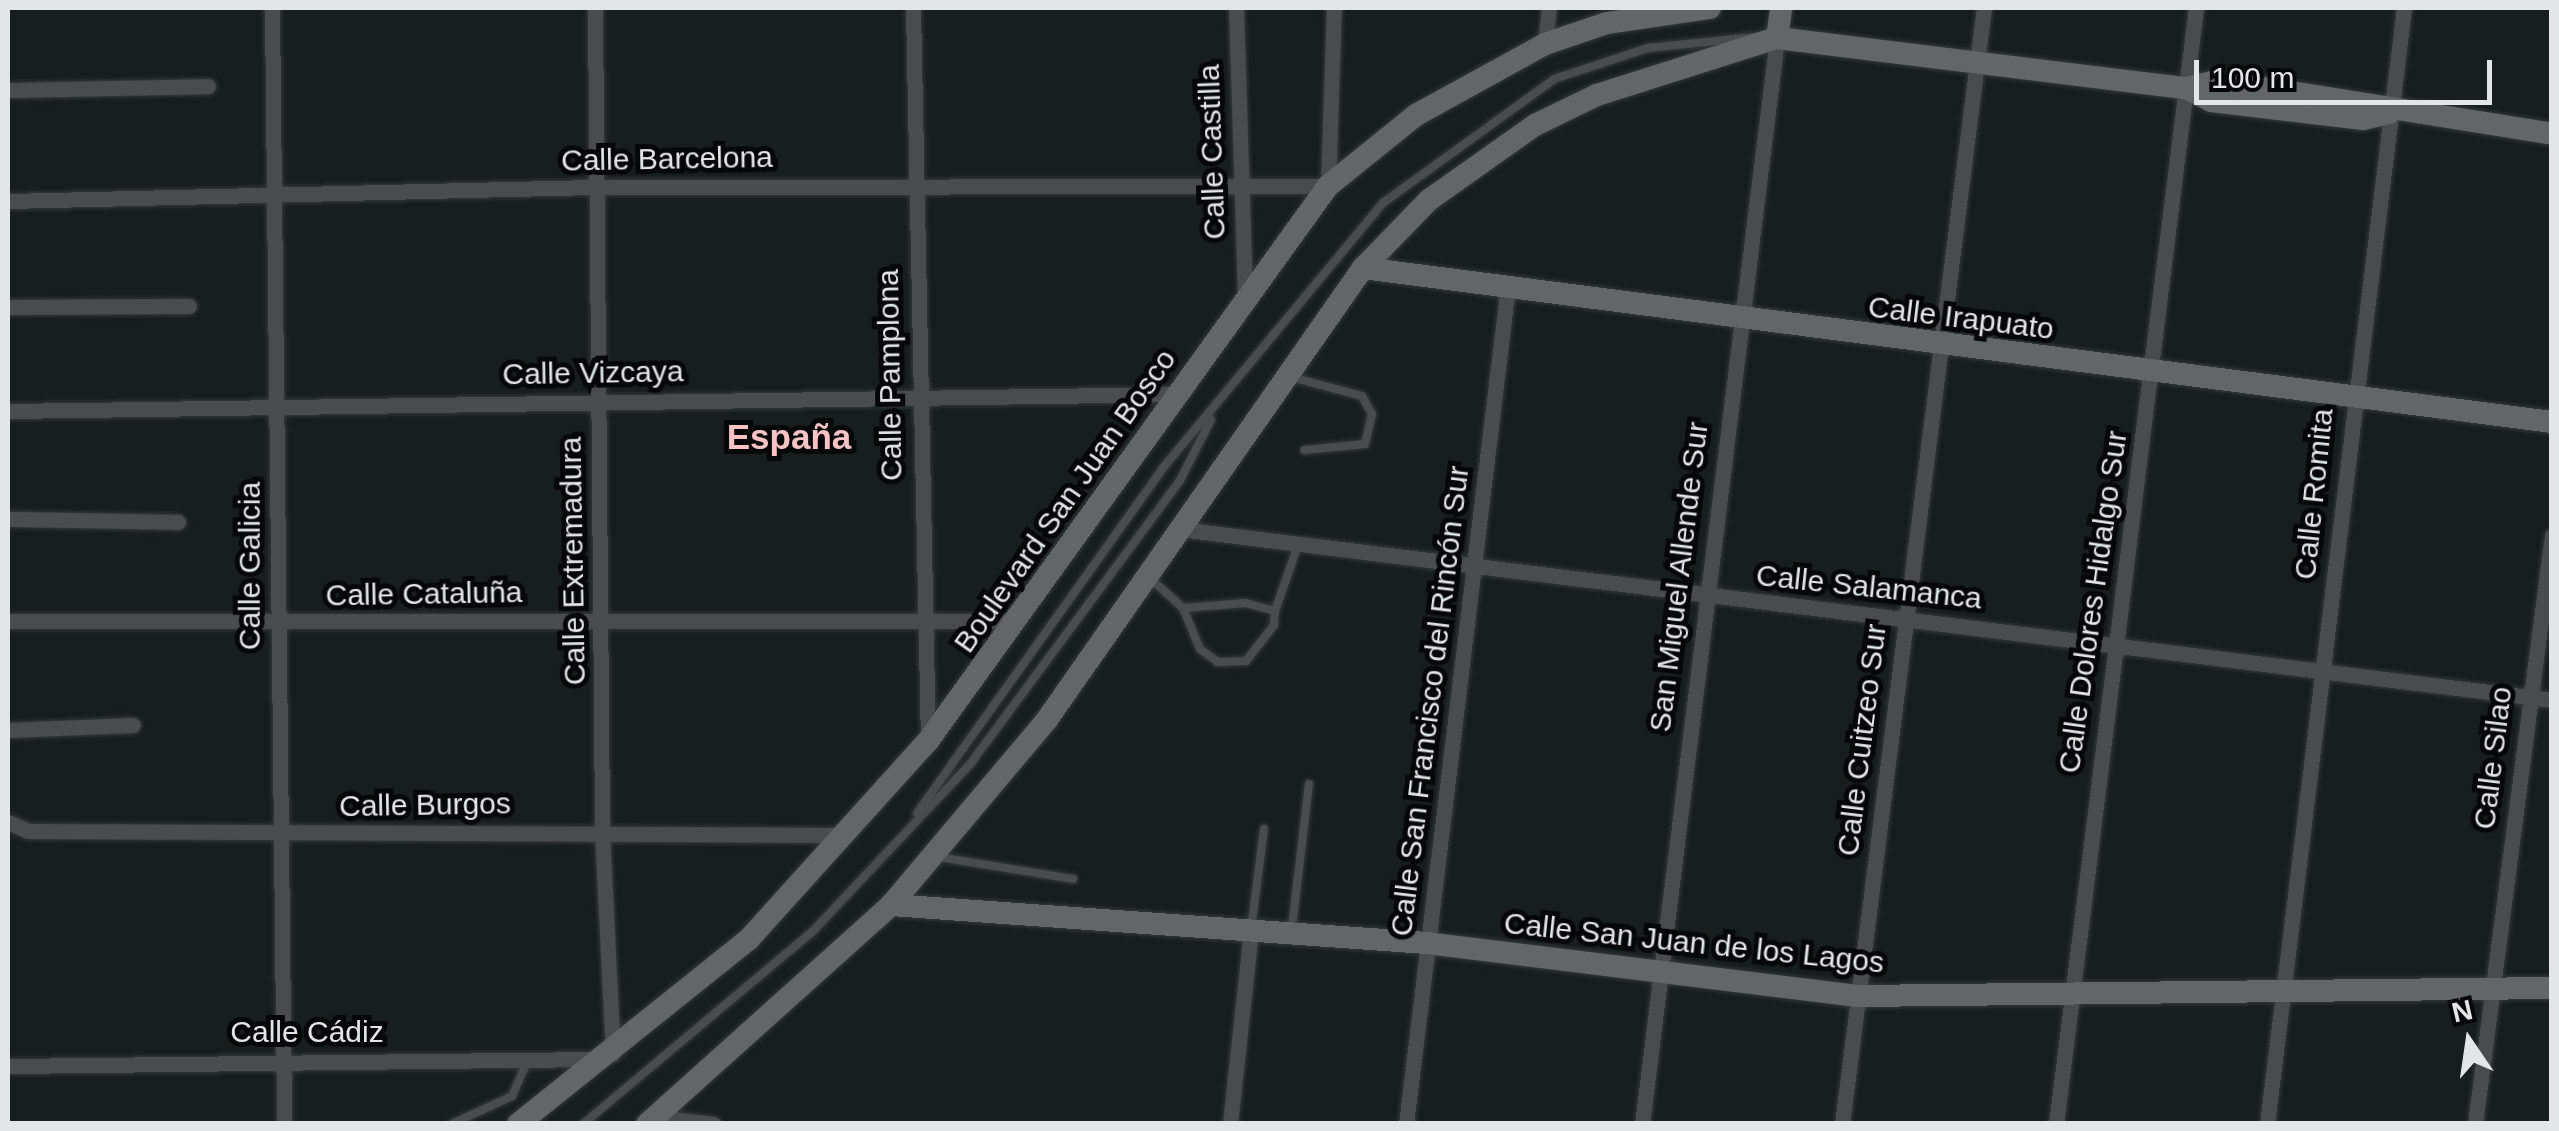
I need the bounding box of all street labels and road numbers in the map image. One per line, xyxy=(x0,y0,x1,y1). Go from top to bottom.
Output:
street label: Calle Castilla xyxy=(1191,64,1233,240)
street label: Calle Barcelona xyxy=(561,139,773,179)
street label: Calle Pamplona xyxy=(870,269,910,481)
street label: Calle Irapuato xyxy=(1866,289,2056,347)
street label: Boulevard San Juan Bosco xyxy=(946,342,1184,660)
street label: Calle Vizcaya xyxy=(502,353,684,393)
street label: Calle Romita xyxy=(2287,407,2341,581)
street label: San Miguel Allende Sur xyxy=(1642,419,1716,735)
street label: Calle Dolores Hidalgo Sur xyxy=(2051,429,2135,775)
street label: Calle Extremadura xyxy=(553,436,593,686)
street label: Calle San Francisco del Rincón Sur xyxy=(1383,464,1477,938)
street label: Calle Galicia xyxy=(232,482,268,650)
street label: Calle Salamanca xyxy=(1754,557,1984,617)
street label: Calle Cataluña xyxy=(325,574,523,614)
street label: Calle Cuitzeo Sur xyxy=(1830,622,1894,858)
street label: Calle Silao xyxy=(2466,685,2520,831)
street label: Calle Burgos xyxy=(339,786,511,824)
street label: Calle San Juan de los Lagos xyxy=(1502,905,1886,981)
street label: Calle Cádiz xyxy=(230,1014,384,1050)

